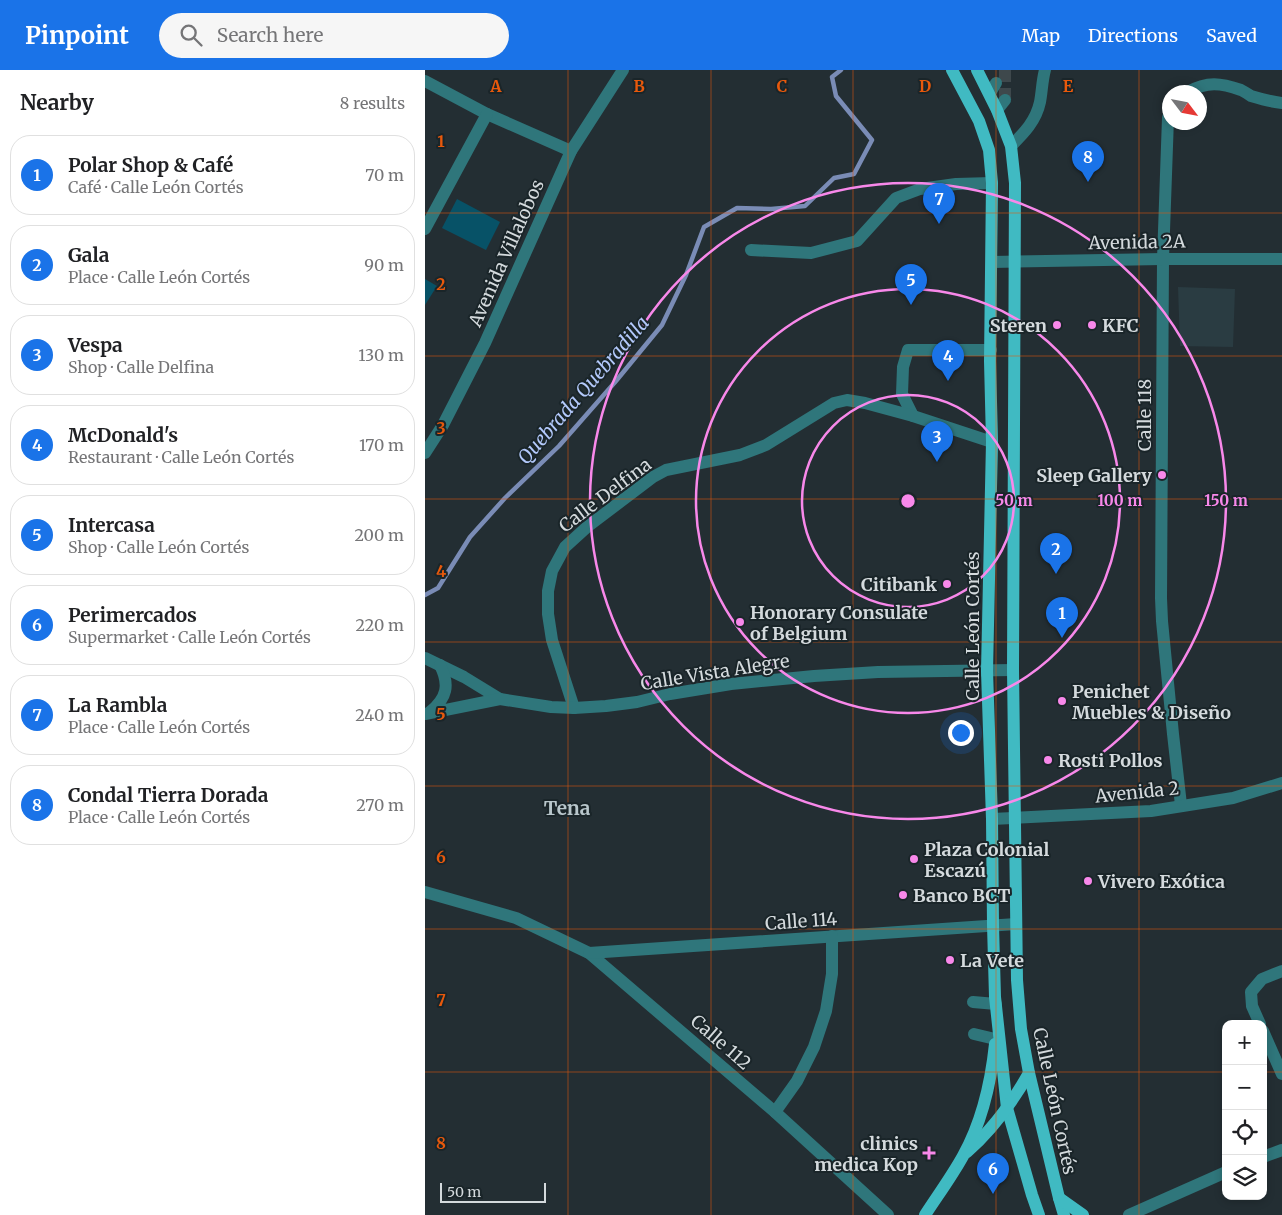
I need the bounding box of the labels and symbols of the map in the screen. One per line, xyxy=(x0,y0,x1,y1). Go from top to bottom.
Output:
text: A xyxy=(489,76,502,96)
text: B xyxy=(633,76,645,96)
text: C xyxy=(777,76,787,96)
text: D xyxy=(919,76,931,96)
text: E xyxy=(1063,76,1074,96)
north arrow xyxy=(1162,85,1207,130)
text: 1 xyxy=(437,131,445,151)
pin: 8 xyxy=(1072,141,1104,182)
street label: Avenida Villalobos xyxy=(463,176,549,331)
pin: 7 xyxy=(923,183,955,224)
street label: Avenida 2A xyxy=(1087,230,1186,254)
pin: 5 xyxy=(895,264,927,305)
text: 2 xyxy=(436,274,446,294)
water label: Quebrada Quebradilla xyxy=(512,311,654,469)
place label: Steren xyxy=(990,314,1047,337)
place label: KFC xyxy=(1102,314,1139,337)
marker: Steren xyxy=(1051,319,1063,331)
marker: KFC xyxy=(1086,319,1098,331)
pin: 4 xyxy=(932,340,964,381)
street label: Calle 118 xyxy=(1133,379,1156,451)
text: 3 xyxy=(436,418,446,438)
pin: 3 xyxy=(921,421,953,462)
street label: Calle Delfina xyxy=(554,453,656,537)
place label: Sleep Gallery xyxy=(1036,464,1152,487)
marker: Sleep Gallery xyxy=(1156,469,1168,481)
text: 50 m xyxy=(995,491,1033,510)
text: 100 m xyxy=(1098,491,1142,510)
text: 150 m xyxy=(1204,491,1248,510)
centre of rings xyxy=(899,492,917,510)
pin: 2 xyxy=(1040,533,1072,574)
street label: Calle León Cortés xyxy=(961,551,984,701)
text: 4 xyxy=(436,561,446,581)
place label: Citibank xyxy=(861,573,937,596)
marker: Citibank xyxy=(941,578,953,590)
pin: 1 xyxy=(1046,597,1078,638)
place label: Honorary Consulate of Belgium xyxy=(750,601,928,645)
marker: Honorary Consulate of Belgium xyxy=(734,616,746,628)
street label: Calle Vista Alegre xyxy=(639,649,791,695)
place label: Penichet Muebles & Diseño xyxy=(1072,680,1231,724)
marker: Penichet Muebles & Diseño xyxy=(1056,695,1068,707)
text: 5 xyxy=(436,704,446,724)
your location xyxy=(948,720,974,746)
place label: Rosti Pollos xyxy=(1058,749,1163,772)
marker: Rosti Pollos xyxy=(1042,754,1054,766)
street label: Avenida 2 xyxy=(1093,776,1180,808)
district label: Tena xyxy=(544,796,591,820)
place label: Plaza Colonial Escazú xyxy=(924,838,1049,882)
text: 6 xyxy=(436,847,446,867)
marker: Plaza Colonial Escazú xyxy=(908,853,920,865)
place label: Vivero Exótica xyxy=(1097,870,1225,893)
marker: Vivero Exótica xyxy=(1082,875,1094,887)
place label: Banco BCT xyxy=(913,884,1010,907)
marker: Banco BCT xyxy=(897,889,909,901)
street label: Calle 114 xyxy=(764,907,838,935)
place label: La Vete xyxy=(960,949,1024,972)
marker: La Vete xyxy=(944,954,956,966)
text: 7 xyxy=(436,990,446,1010)
street label: Calle 112 xyxy=(686,1009,756,1075)
street label: Calle León Cortés xyxy=(1028,1026,1082,1177)
place label: clinics medica Kop xyxy=(814,1132,918,1176)
text: 8 xyxy=(436,1133,446,1153)
marker: clinics medica Kop xyxy=(922,1146,936,1160)
pin: 6 xyxy=(977,1153,1009,1194)
scale bar xyxy=(440,1180,546,1203)

